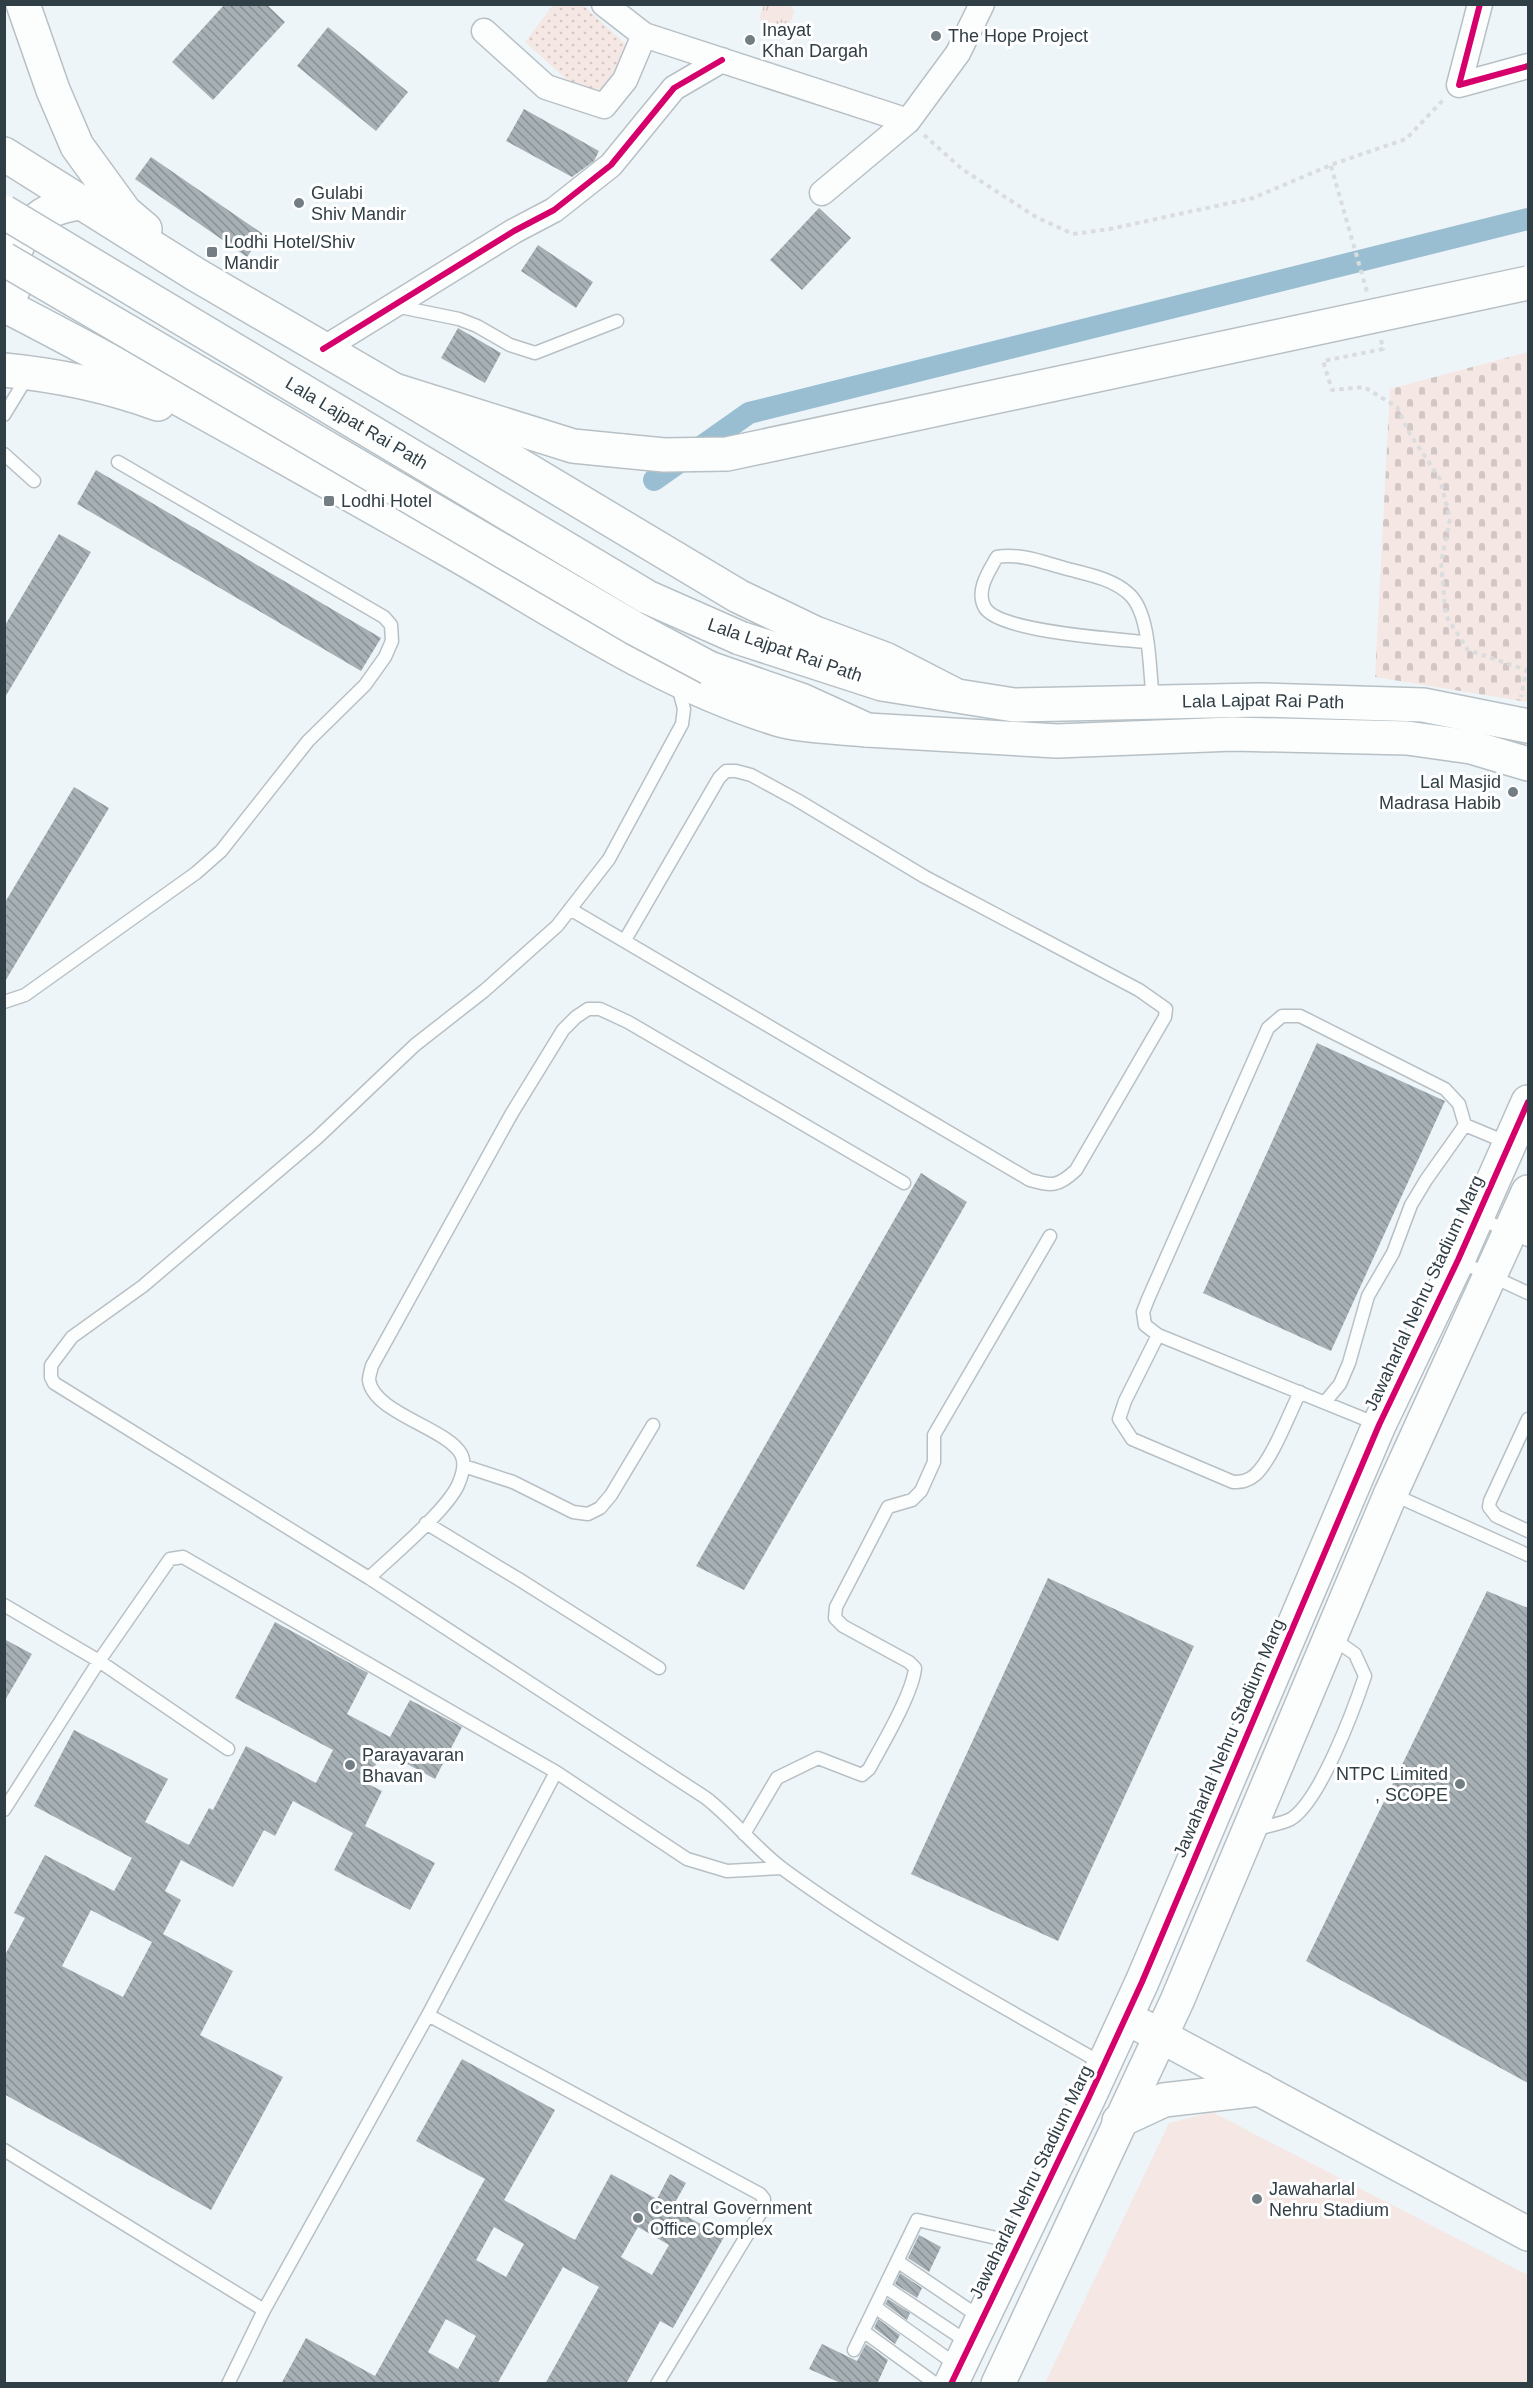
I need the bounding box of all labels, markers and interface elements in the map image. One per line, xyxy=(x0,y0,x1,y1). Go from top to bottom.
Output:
place label: Inayat Khan Dargah xyxy=(762,20,868,61)
place label: The Hope Project xyxy=(948,26,1088,46)
marker: The Hope Project xyxy=(929,29,943,43)
marker: Inayat Khan Dargah xyxy=(743,33,757,47)
place label: Gulabi Shiv Mandir xyxy=(311,183,406,224)
marker: Gulabi Shiv Mandir xyxy=(292,196,306,210)
place label: Lodhi Hotel/Shiv Mandir xyxy=(224,232,355,273)
marker: Lodhi Hotel/Shiv Mandir xyxy=(205,245,219,259)
street label: Lala Lajpat Rai Path xyxy=(282,373,431,473)
place label: Lodhi Hotel xyxy=(341,491,432,511)
marker: Lodhi Hotel xyxy=(322,494,336,508)
street label: Lala Lajpat Rai Path xyxy=(705,614,865,686)
street label: Lala Lajpat Rai Path xyxy=(1182,690,1344,713)
place label: Lal Masjid Madrasa Habib xyxy=(1379,772,1501,813)
marker: Lal Masjid Madrasa Habib xyxy=(1506,785,1520,799)
street label: Jawaharlal Nehru Stadium Marg xyxy=(1361,1172,1487,1414)
street label: Jawaharlal Nehru Stadium Marg xyxy=(1170,1616,1288,1860)
place label: Parayavaran Bhavan xyxy=(362,1745,464,1786)
marker: Parayavaran Bhavan xyxy=(343,1758,357,1772)
place label: NTPC Limited , SCOPE xyxy=(1336,1764,1448,1805)
marker: NTPC Limited , SCOPE xyxy=(1453,1777,1467,1791)
street label: Jawaharlal Nehru Stadium Marg xyxy=(966,2062,1096,2302)
place label: Jawaharlal Nehru Stadium xyxy=(1269,2179,1389,2220)
marker: Jawaharlal Nehru Stadium xyxy=(1250,2192,1264,2206)
place label: Central Government Office Complex xyxy=(650,2198,812,2239)
marker: Central Government Office Complex xyxy=(631,2211,645,2225)

